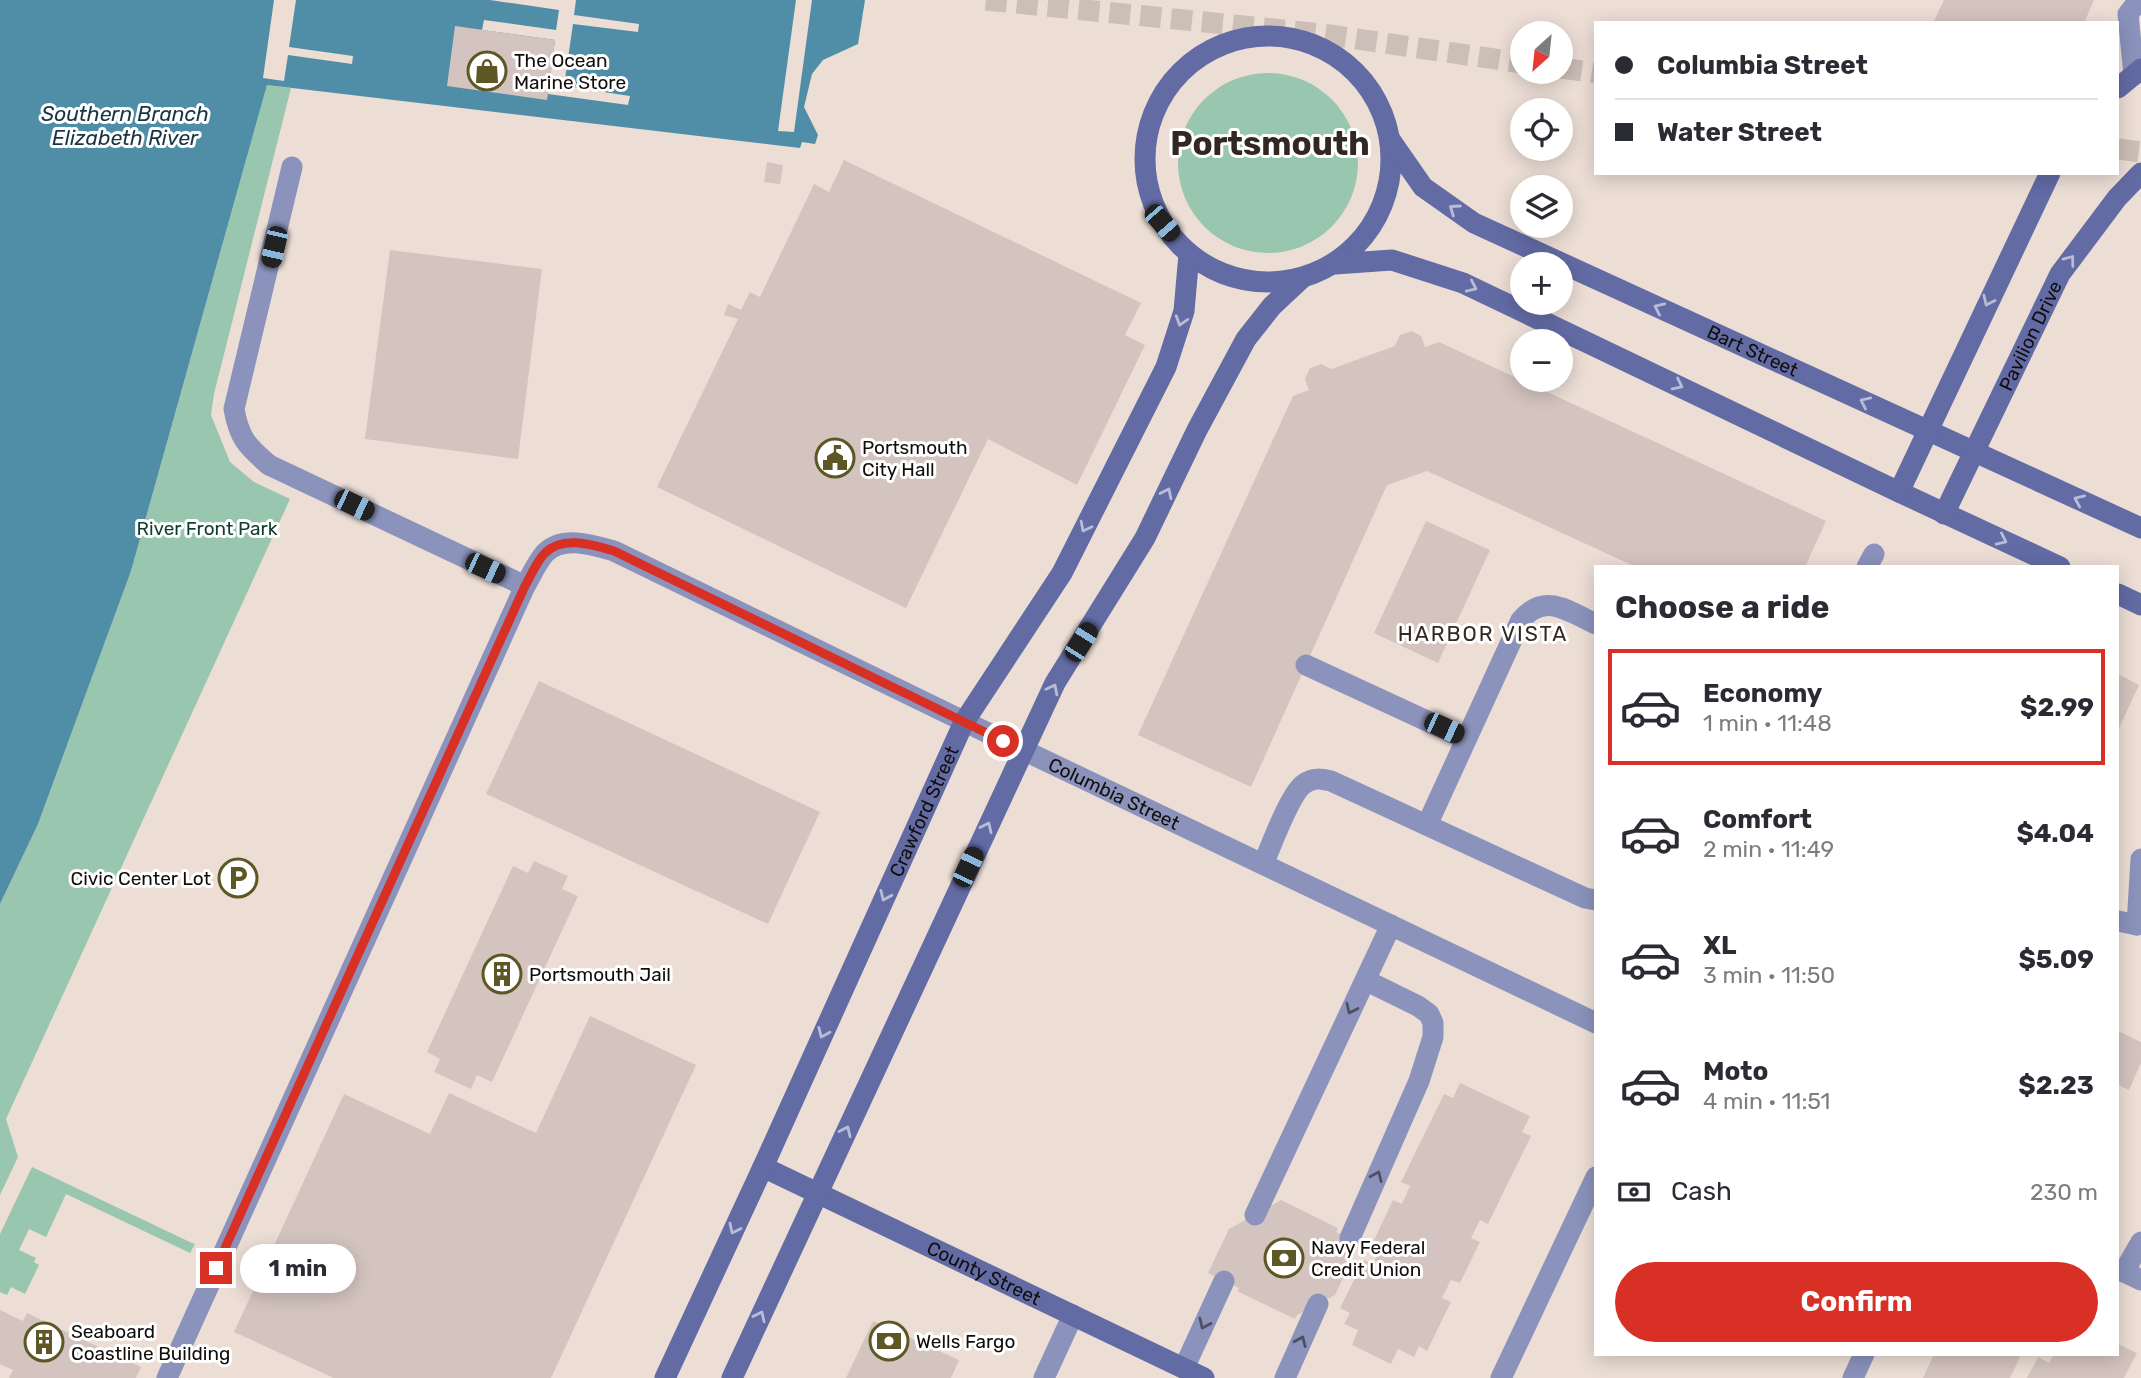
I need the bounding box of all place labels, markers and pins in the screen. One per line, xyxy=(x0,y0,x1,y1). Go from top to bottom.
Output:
place label: The Ocean Marine Store xyxy=(514,49,626,94)
shop icon: The Ocean Marine Store xyxy=(466,50,508,92)
place label: Portsmouth City Hall xyxy=(862,436,968,481)
public building icon: Portsmouth City Hall xyxy=(814,437,856,479)
parking icon: Civic Center Lot xyxy=(217,857,259,899)
place label: Civic Center Lot xyxy=(71,867,212,890)
building icon: Portsmouth Jail xyxy=(481,953,523,995)
place label: Portsmouth Jail xyxy=(529,963,671,986)
place label: Navy Federal Credit Union xyxy=(1311,1236,1425,1281)
bank icon: Navy Federal Credit Union xyxy=(1263,1237,1305,1279)
place label: Seaboard Coastline Building xyxy=(71,1320,230,1365)
bank icon: Wells Fargo xyxy=(868,1320,910,1362)
building icon: Seaboard Coastline Building xyxy=(23,1321,65,1363)
place label: Wells Fargo xyxy=(916,1330,1015,1353)

